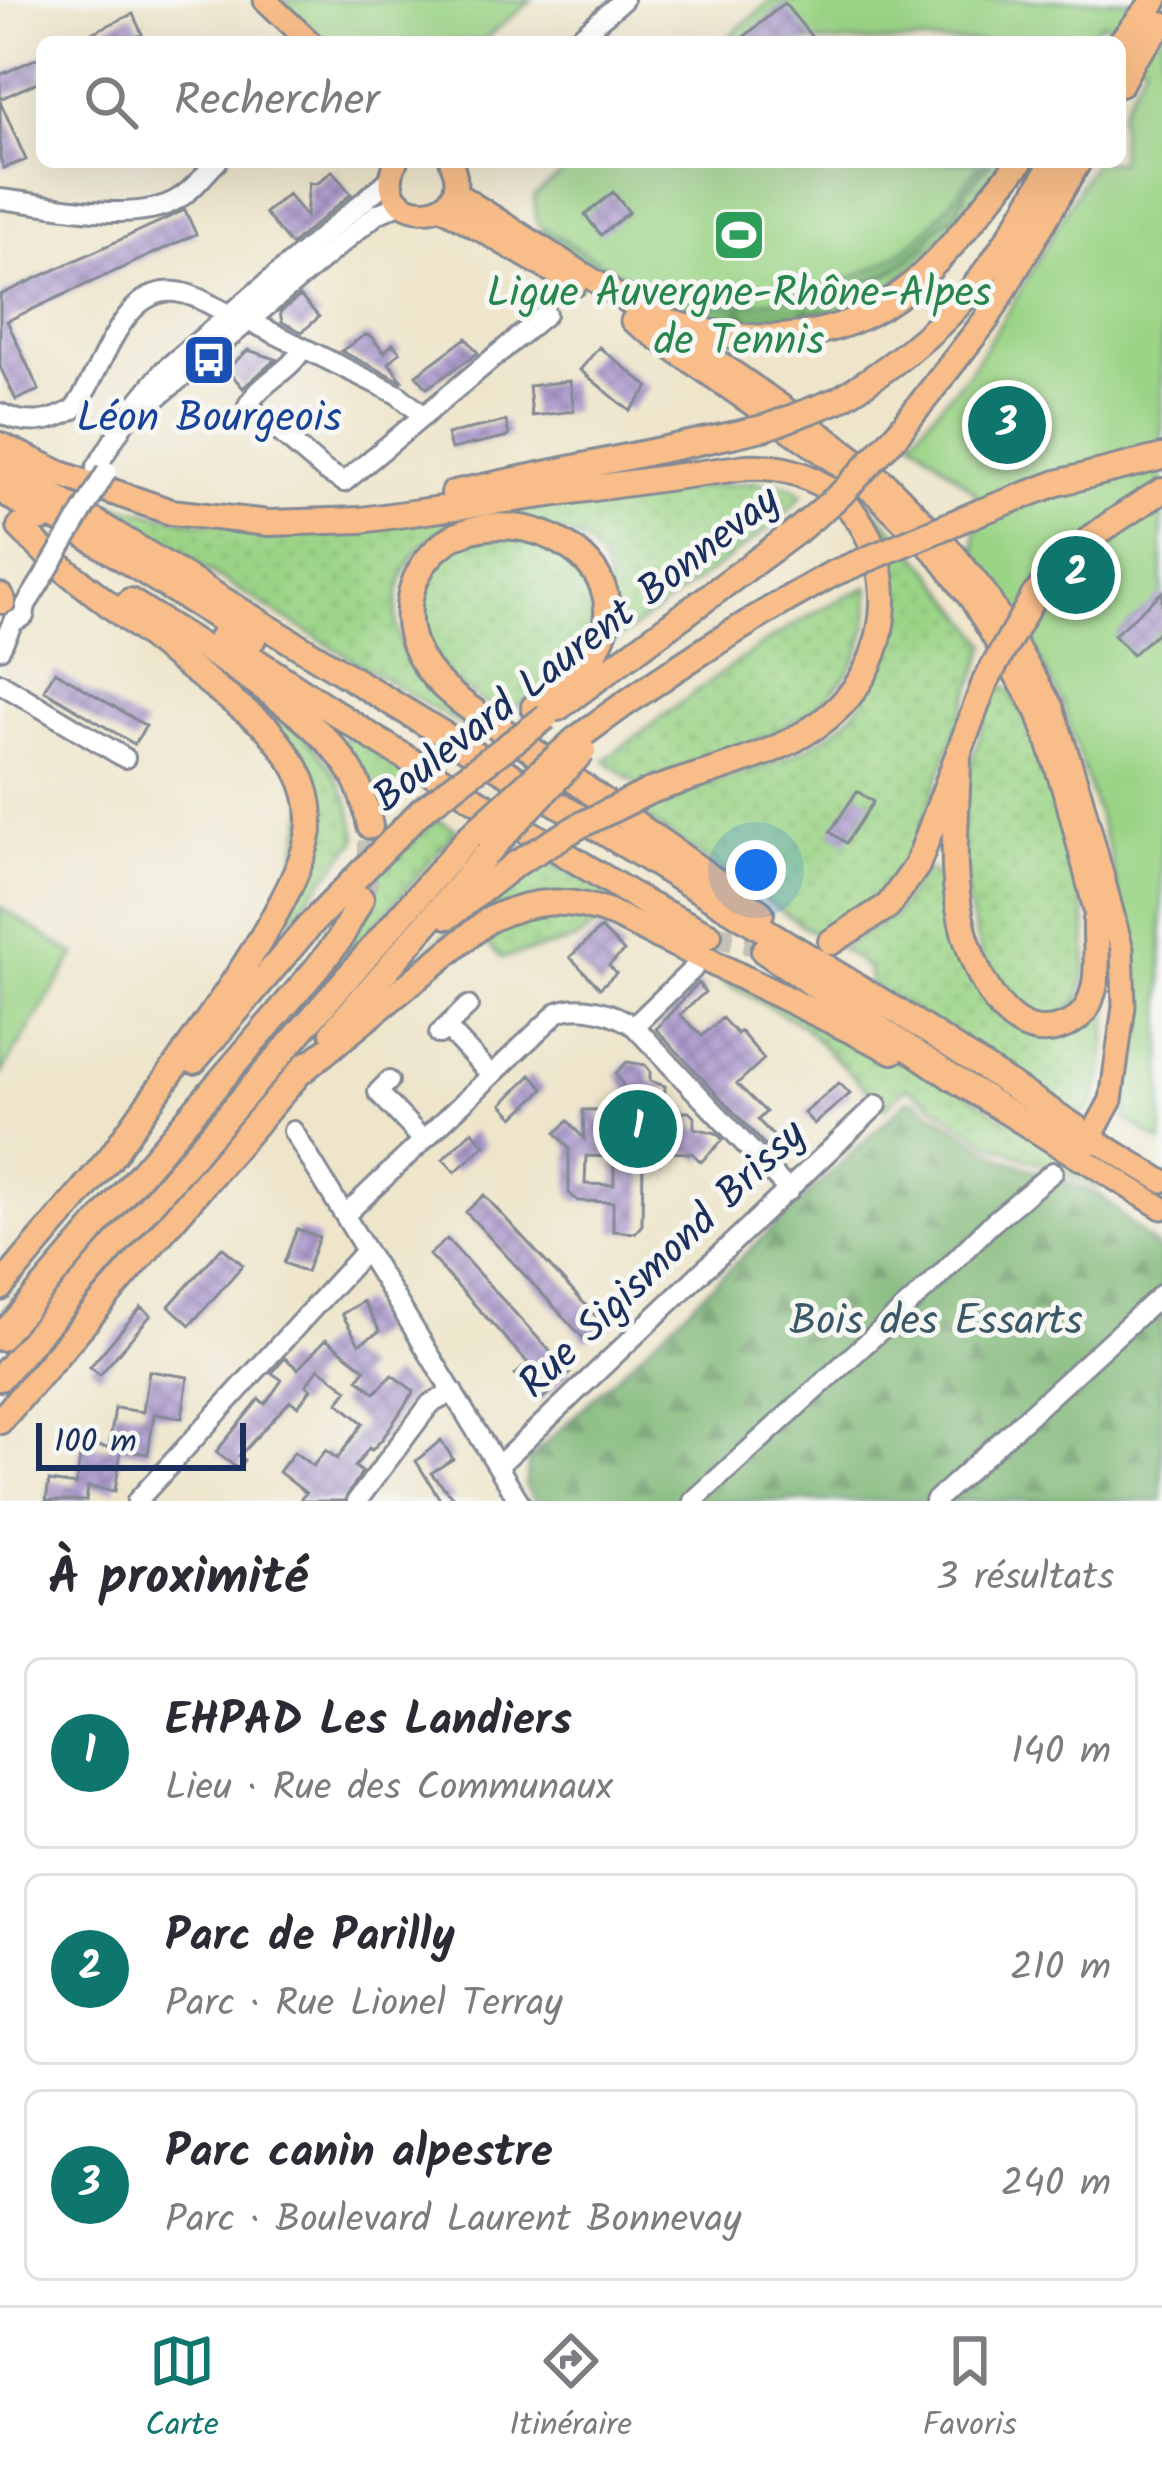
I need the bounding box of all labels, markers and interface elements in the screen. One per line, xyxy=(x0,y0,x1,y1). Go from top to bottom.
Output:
search box xyxy=(36,36,1126,168)
text: Rechercher xyxy=(174,66,379,138)
icon: search xyxy=(78,69,144,135)
sports icon: Ligue Auvergne-Rhône-Alpes de Tennis xyxy=(711,207,767,263)
place label: Ligue Auvergne-Rhône-Alpes de Tennis xyxy=(487,261,992,376)
bus stop icon: Léon Bourgeois xyxy=(181,332,237,388)
pin: 3 xyxy=(968,380,1046,470)
place label: Léon Bourgeois xyxy=(76,386,342,453)
street label: Boulevard Laurent Bonnevay xyxy=(359,469,796,831)
pin: 2 xyxy=(1037,530,1115,620)
your location xyxy=(726,840,786,900)
pin: 1 xyxy=(599,1084,677,1174)
street label: Rue Sigismond Brissy xyxy=(503,1104,823,1416)
park label: Bois des Essarts xyxy=(789,1289,1083,1356)
scale bar xyxy=(36,1417,246,1470)
text: 100 m xyxy=(54,1417,137,1470)
text: À proximité xyxy=(48,1539,308,1620)
text: 3 résultats xyxy=(936,1548,1114,1610)
text: EHPAD Les Landiers xyxy=(165,1686,572,1758)
text: 1 xyxy=(84,1722,96,1784)
text: 140 m xyxy=(1011,1722,1111,1784)
text: Lieu · Rue des Communaux xyxy=(165,1758,613,1820)
text: Parc de Parilly xyxy=(165,1902,455,1974)
text: 2 xyxy=(79,1938,101,2000)
text: 210 m xyxy=(1010,1938,1111,2000)
text: Parc · Rue Lionel Terray xyxy=(165,1974,563,2036)
text: Parc canin alpestre xyxy=(165,2118,553,2190)
text: 3 xyxy=(79,2154,101,2216)
text: 240 m xyxy=(1001,2154,1111,2216)
text: Parc · Boulevard Laurent Bonnevay xyxy=(165,2190,741,2252)
tab: Carte xyxy=(145,2328,219,2453)
tab: Itinéraire xyxy=(509,2328,632,2453)
tab: Favoris xyxy=(922,2328,1017,2453)

